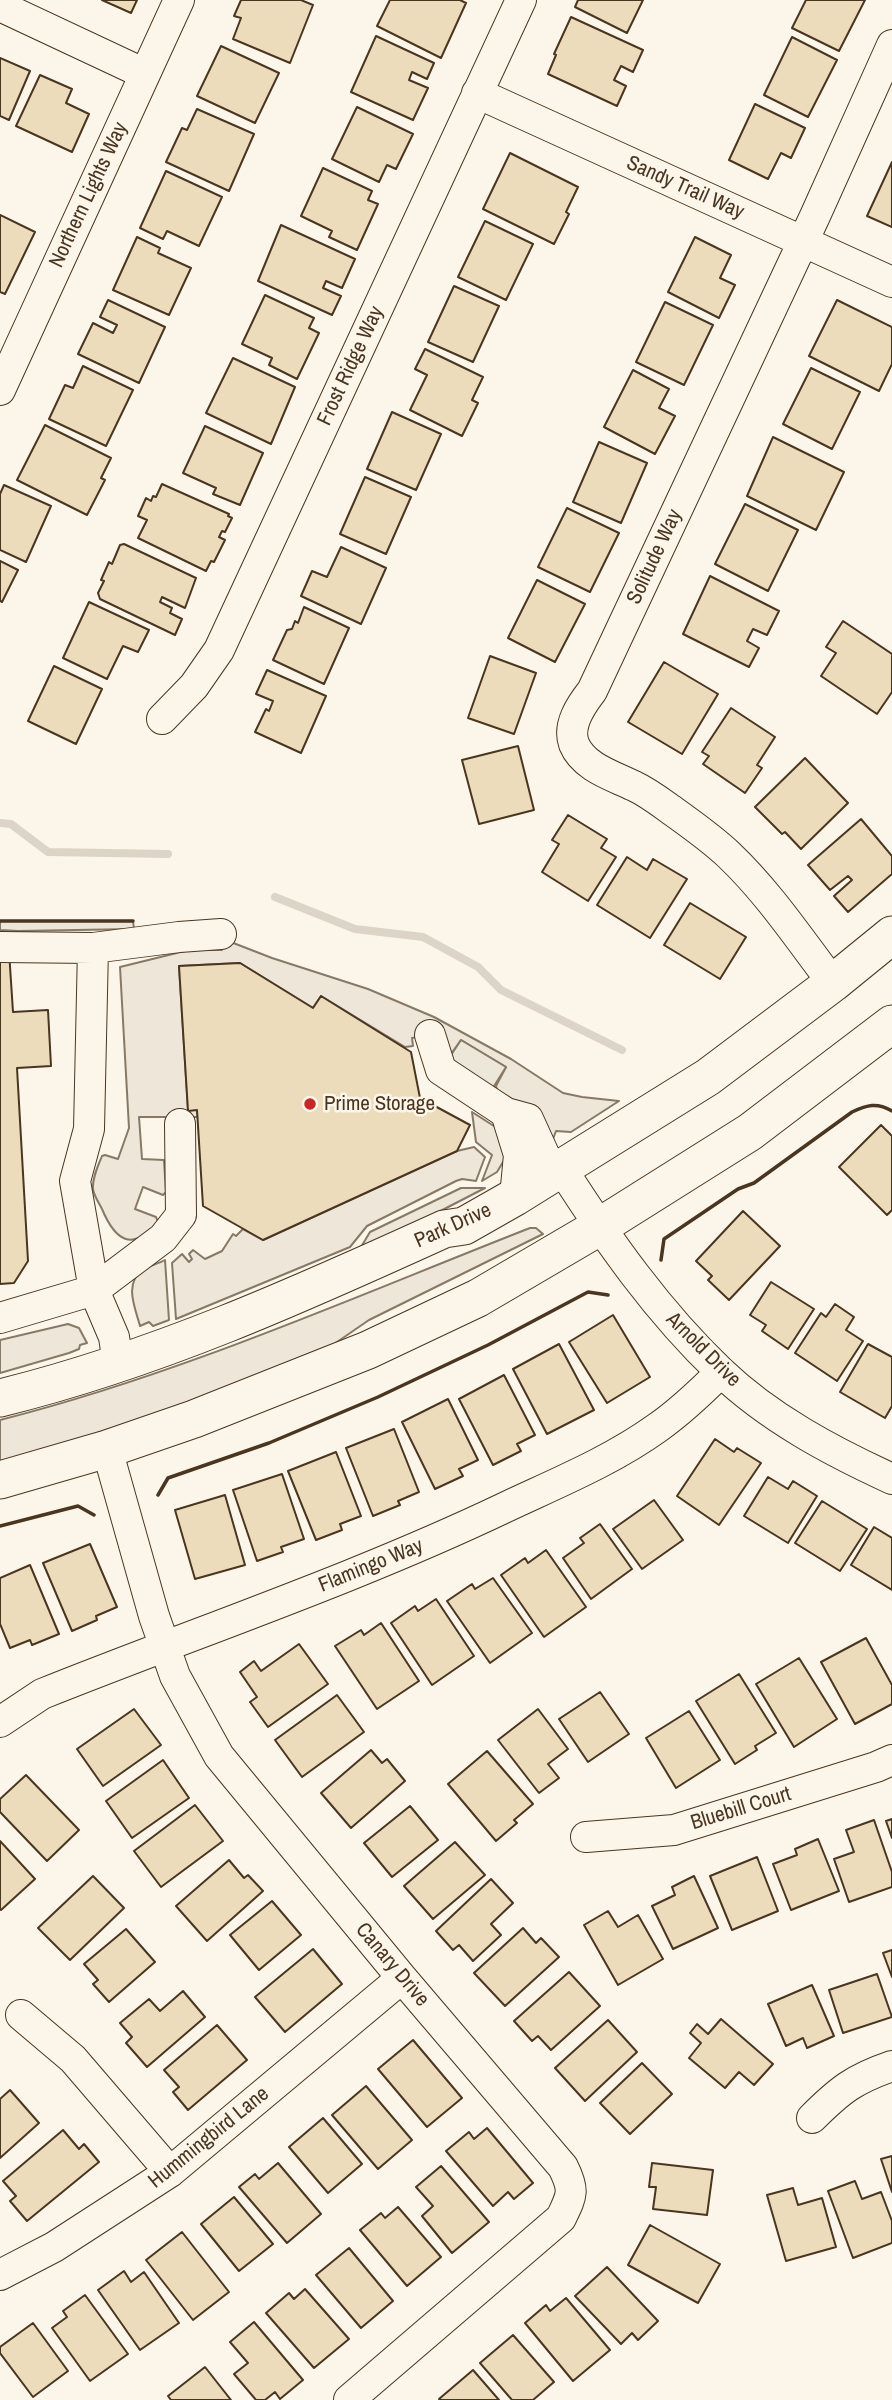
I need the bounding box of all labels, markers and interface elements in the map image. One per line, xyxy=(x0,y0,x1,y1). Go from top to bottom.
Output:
street label: Northern Lights Way xyxy=(44,118,134,272)
street label: Sandy Trail Way xyxy=(622,151,748,225)
street label: Frost Ridge Way xyxy=(312,302,390,430)
street label: Solitude Way xyxy=(622,506,688,608)
place label: Prime Storage xyxy=(324,1091,435,1117)
marker: Prime Storage xyxy=(302,1096,318,1112)
street label: Park Drive xyxy=(411,1198,495,1254)
street label: Arnold Drive xyxy=(660,1307,746,1393)
street label: Flamingo Way xyxy=(315,1534,427,1598)
street label: Bluebill Court xyxy=(688,1782,794,1836)
street label: Canary Drive xyxy=(350,1918,434,2012)
street label: Hummingbird Lane xyxy=(144,2082,274,2194)

